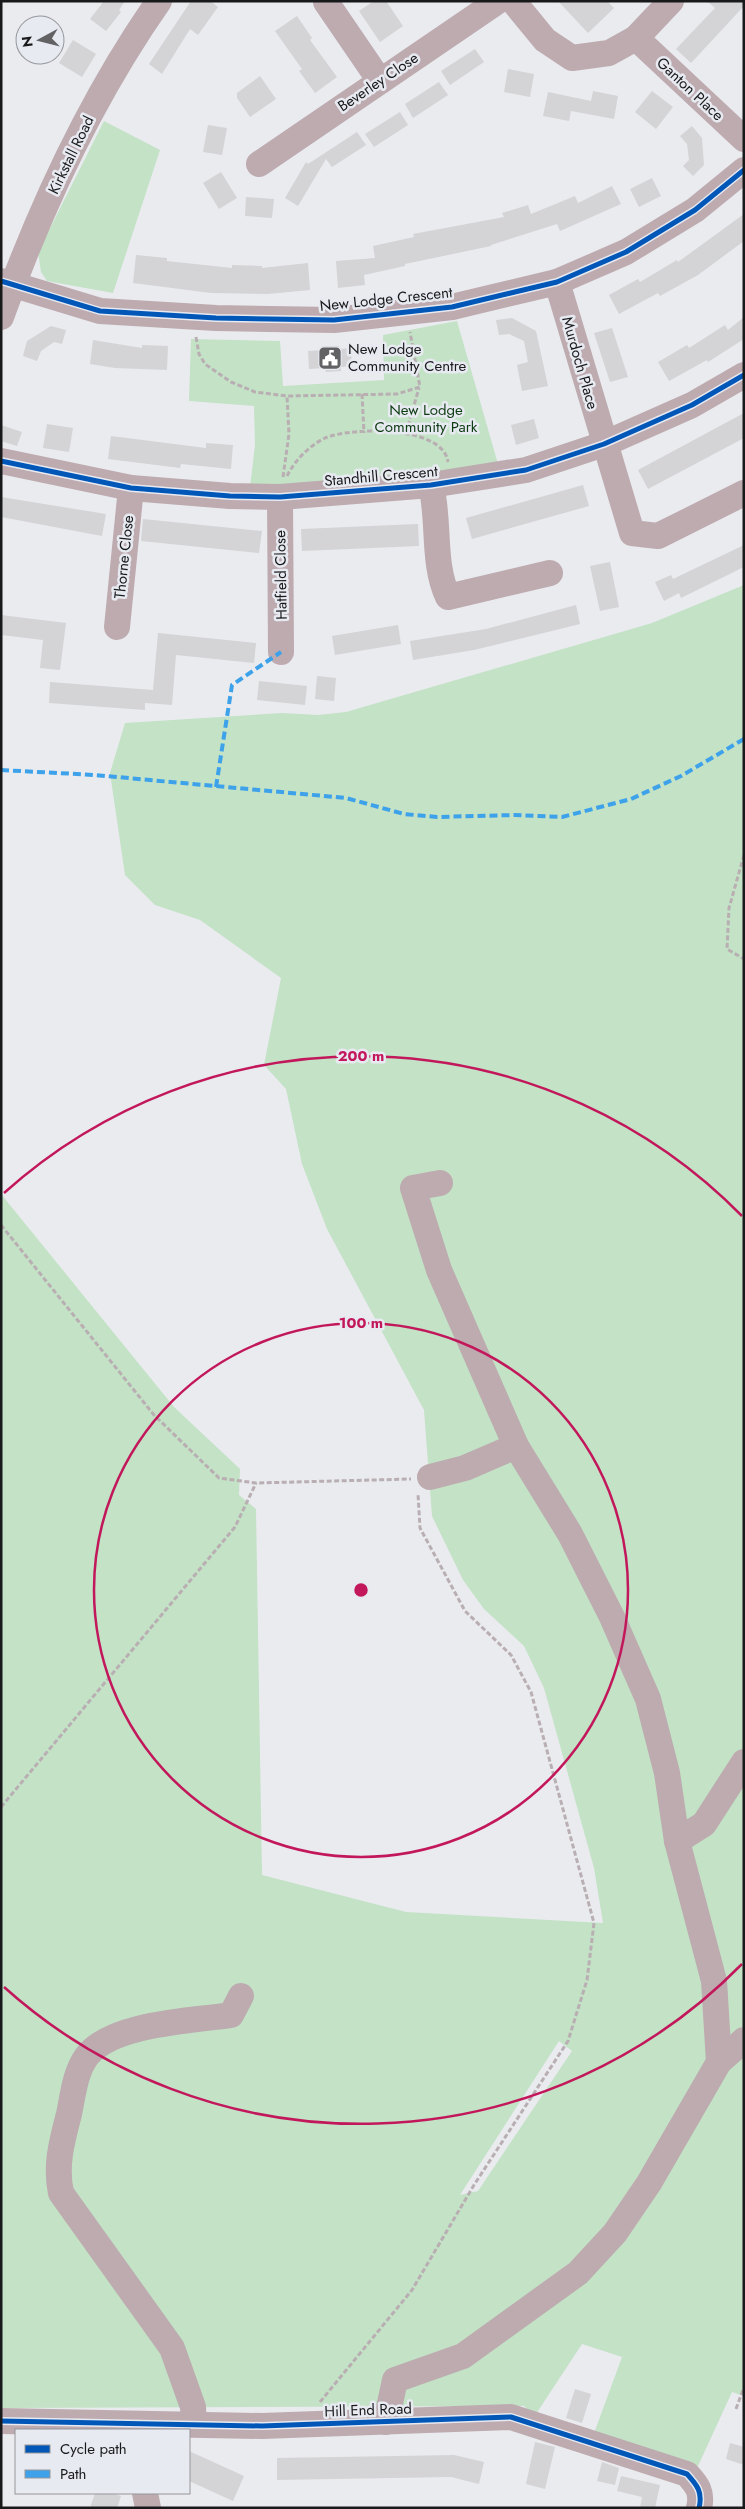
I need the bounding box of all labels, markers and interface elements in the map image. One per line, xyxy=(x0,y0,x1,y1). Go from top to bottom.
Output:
north arrow xyxy=(15,15,65,65)
text: N xyxy=(16,35,38,48)
street label: Beverley Close xyxy=(333,47,423,117)
street label: Ganton Place xyxy=(652,52,729,126)
street label: Kirkstall Road xyxy=(43,112,99,198)
street label: New Lodge Crescent xyxy=(318,281,454,317)
street label: Murdoch Place xyxy=(556,314,604,412)
place label: New Lodge Community Centre xyxy=(348,338,467,377)
public building icon: New Lodge Community Centre xyxy=(317,345,343,371)
park label: New Lodge Community Park xyxy=(375,399,478,438)
street label: Standhill Crescent xyxy=(323,460,439,492)
street label: Thorne Close xyxy=(109,514,139,600)
street label: Hatfield Close xyxy=(269,530,293,620)
text: 200 m xyxy=(338,1045,384,1067)
text: 100 m xyxy=(339,1312,383,1334)
centre of rings xyxy=(352,1581,370,1599)
street label: Hill End Road xyxy=(324,2397,412,2423)
legend xyxy=(15,2429,190,2494)
text: Cycle path xyxy=(60,2438,127,2460)
text: Path xyxy=(60,2463,86,2485)

